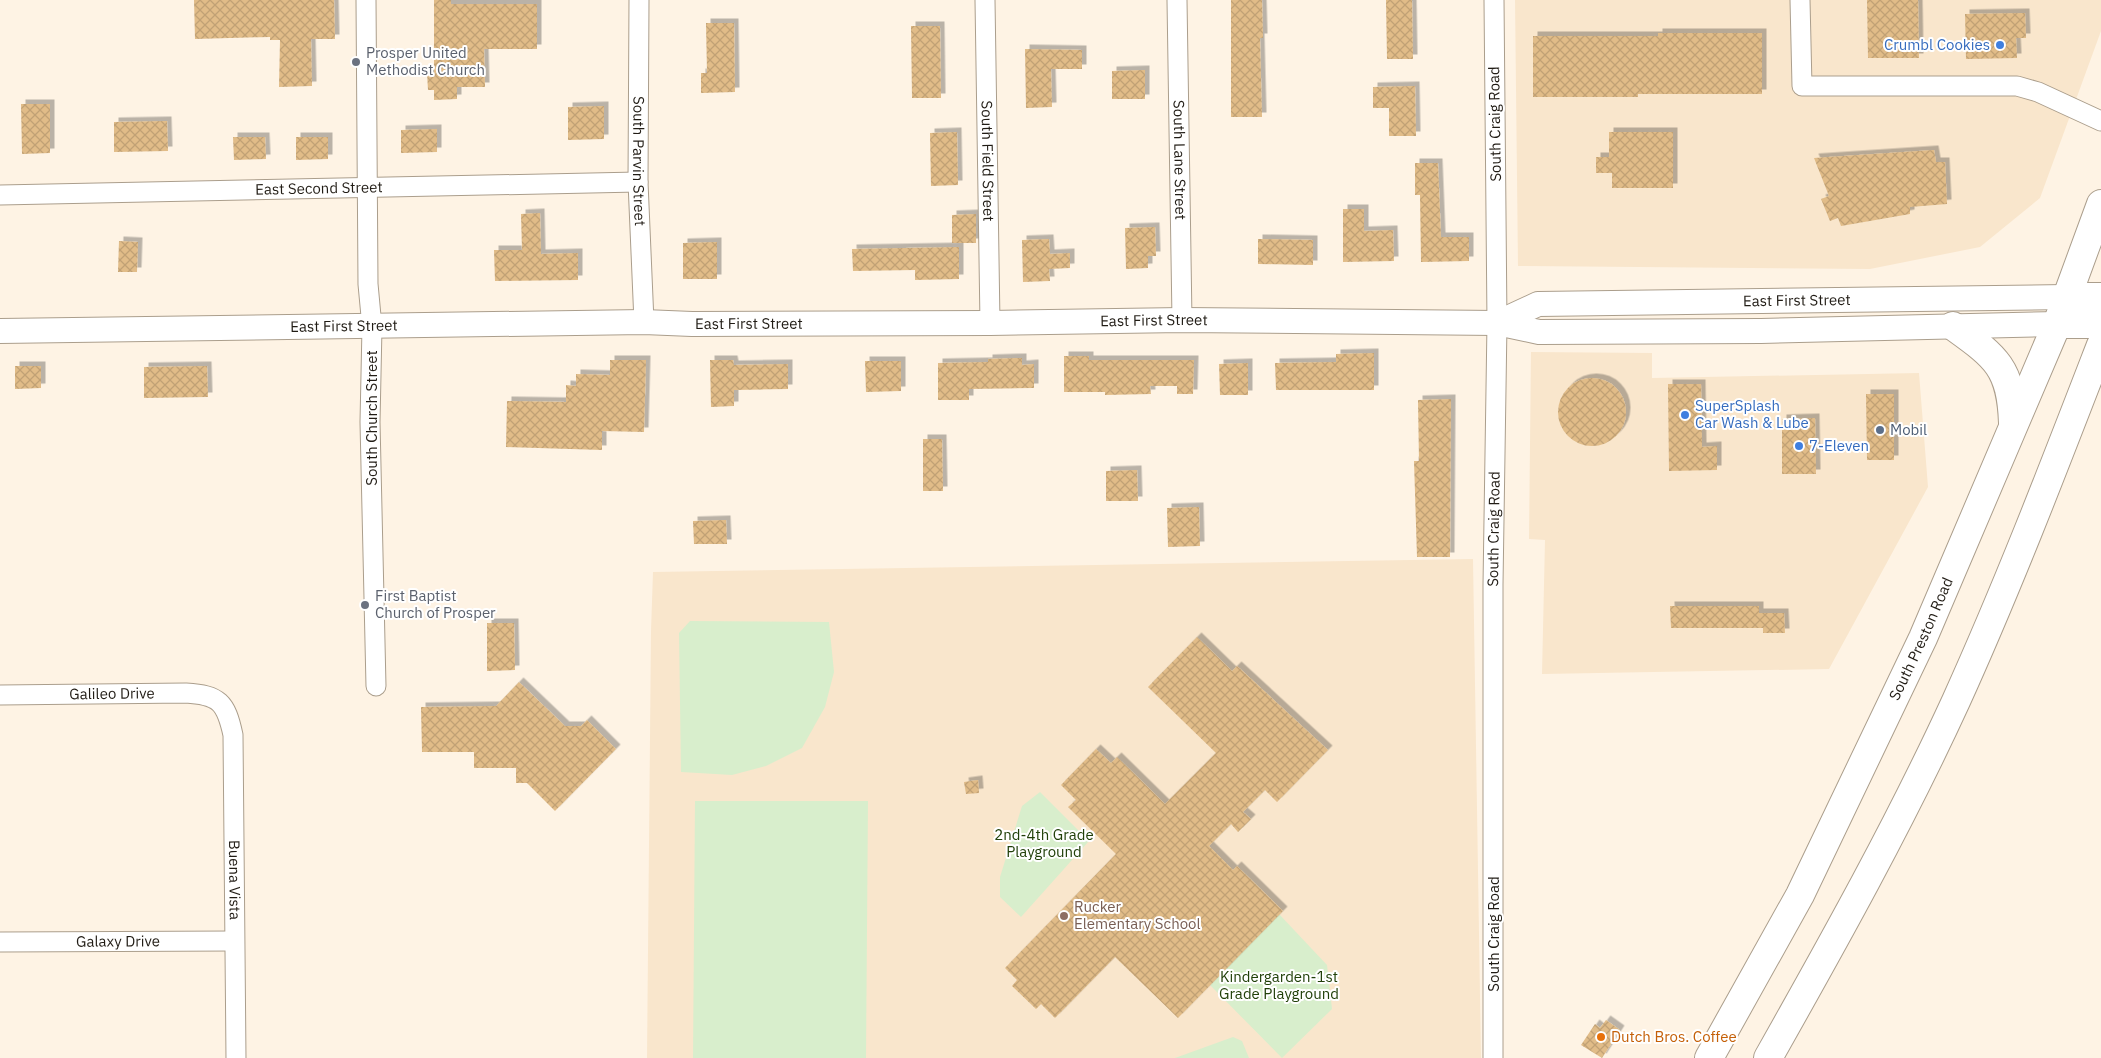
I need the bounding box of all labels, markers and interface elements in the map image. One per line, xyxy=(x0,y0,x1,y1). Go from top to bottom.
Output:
place label: Crumbl Cookies xyxy=(1884,35,1990,54)
marker: Crumbl Cookies xyxy=(1994,39,2006,51)
place label: Prosper United Methodist Church xyxy=(366,43,485,79)
marker: Prosper United Methodist Church xyxy=(350,56,362,68)
street label: South Craig Road xyxy=(1484,66,1505,182)
street label: South Parvin Street xyxy=(629,96,650,226)
street label: South Field Street xyxy=(978,100,998,222)
street label: South Lane Street xyxy=(1170,100,1190,220)
street label: East Second Street xyxy=(255,177,383,199)
street label: East First Street xyxy=(1743,290,1851,310)
street label: East First Street xyxy=(1100,310,1208,330)
street label: East First Street xyxy=(695,314,803,333)
street label: East First Street xyxy=(290,315,398,336)
street label: South Church Street xyxy=(362,350,381,486)
place label: SuperSplash Car Wash & Lube xyxy=(1695,396,1809,432)
marker: SuperSplash Car Wash & Lube xyxy=(1679,409,1691,421)
place label: Mobil xyxy=(1890,420,1927,439)
marker: Mobil xyxy=(1874,424,1886,436)
place label: 7-Eleven xyxy=(1809,436,1869,455)
marker: 7-Eleven xyxy=(1793,440,1805,452)
street label: South Craig Road xyxy=(1483,471,1504,587)
street label: South Preston Road xyxy=(1885,574,1957,703)
place label: First Baptist Church of Prosper xyxy=(375,586,496,622)
marker: First Baptist Church of Prosper xyxy=(359,599,371,611)
street label: Galileo Drive xyxy=(69,683,155,703)
park label: 2nd-4th Grade Playground xyxy=(994,825,1094,861)
street label: Buena Vista xyxy=(225,840,245,920)
street label: South Craig Road xyxy=(1484,876,1503,992)
place label: Rucker Elementary School xyxy=(1074,897,1201,933)
marker: Rucker Elementary School xyxy=(1058,910,1070,922)
street label: Galaxy Drive xyxy=(76,931,160,951)
park label: Kindergarden-1st Grade Playground xyxy=(1219,967,1339,1003)
place label: Dutch Bros. Coffee xyxy=(1611,1027,1737,1046)
marker: Dutch Bros. Coffee xyxy=(1595,1031,1607,1043)

